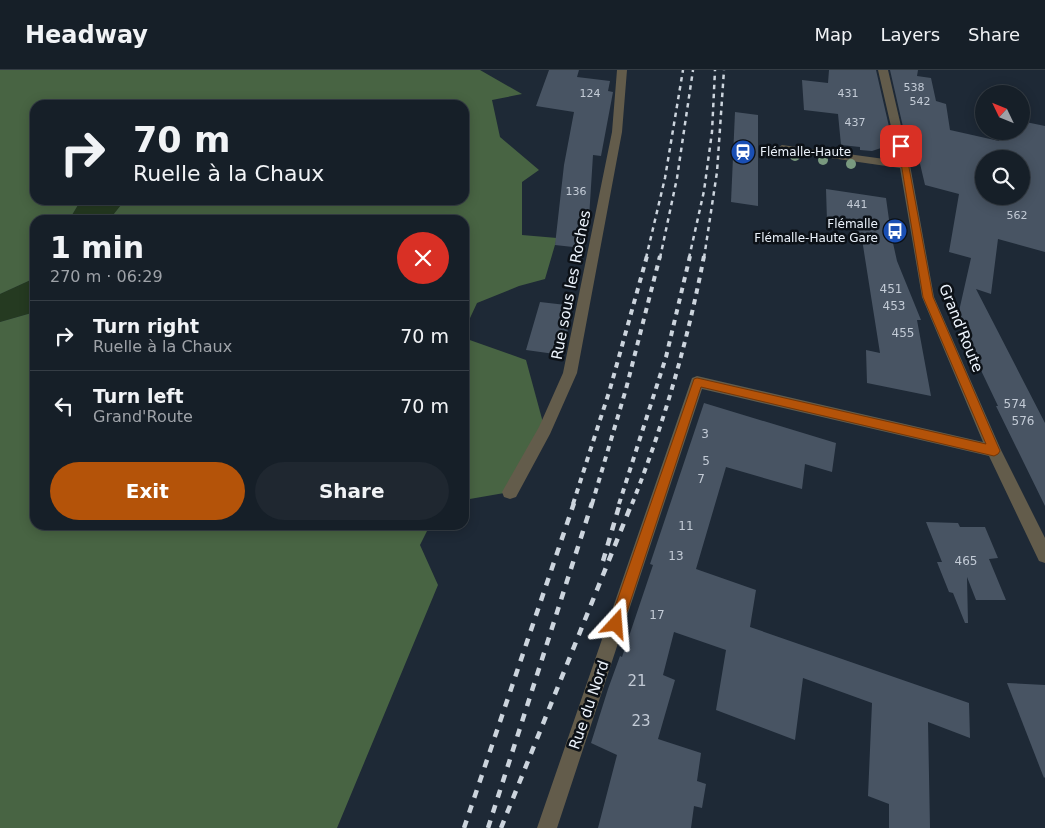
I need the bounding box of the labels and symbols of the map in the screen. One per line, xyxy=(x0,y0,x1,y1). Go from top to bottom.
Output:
house number: 538 xyxy=(904,81,925,94)
north arrow xyxy=(975,85,1030,140)
house number: 124 xyxy=(580,87,601,100)
house number: 431 xyxy=(838,87,859,100)
house number: 542 xyxy=(910,95,931,108)
house number: 437 xyxy=(845,116,866,129)
pin xyxy=(880,125,922,167)
station icon: Flémalle-Haute xyxy=(730,139,756,165)
place label: Flémalle-Haute xyxy=(760,145,851,159)
house number: 136 xyxy=(566,185,587,198)
house number: 441 xyxy=(847,198,868,211)
street label: Rue sous les Roches xyxy=(548,208,594,361)
house number: 562 xyxy=(1007,209,1028,222)
place label: Flémalle Flémalle-Haute Gare xyxy=(754,217,878,245)
bus stop icon: Flémalle Flémalle-Haute Gare xyxy=(882,218,908,244)
street label: Grand'Route xyxy=(935,281,987,375)
house number: 451 xyxy=(880,282,902,296)
house number: 453 xyxy=(883,299,905,313)
house number: 455 xyxy=(892,326,914,340)
house number: 574 xyxy=(1004,397,1026,411)
house number: 576 xyxy=(1012,414,1034,428)
house number: 3 xyxy=(701,427,709,441)
house number: 5 xyxy=(702,454,710,468)
house number: 7 xyxy=(697,472,705,486)
house number: 11 xyxy=(678,519,694,533)
house number: 13 xyxy=(668,549,684,563)
house number: 465 xyxy=(955,554,977,568)
position arrow xyxy=(589,597,641,649)
house number: 17 xyxy=(649,608,665,622)
street label: Rue du Nord xyxy=(565,658,613,752)
house number: 21 xyxy=(627,672,647,690)
house number: 23 xyxy=(631,712,651,730)

